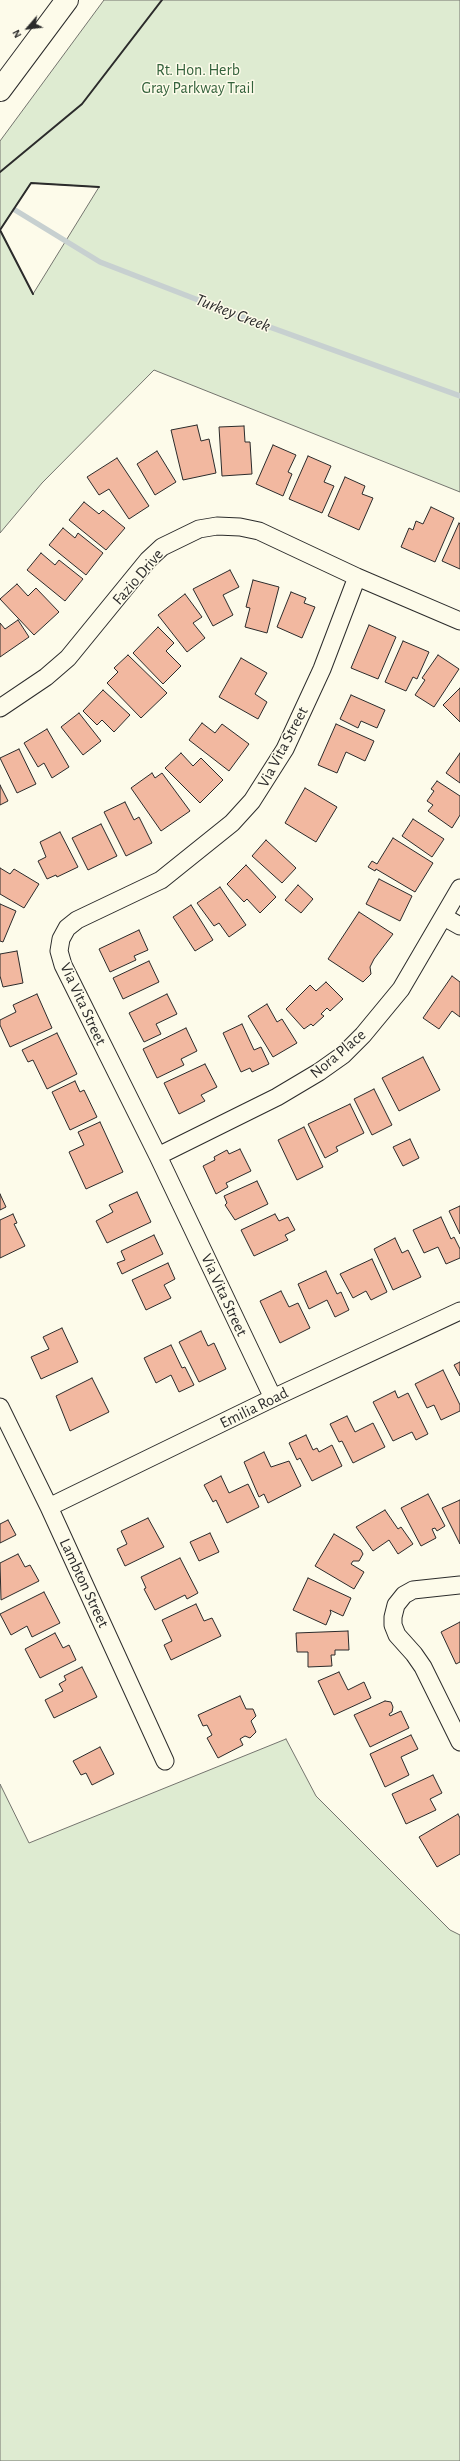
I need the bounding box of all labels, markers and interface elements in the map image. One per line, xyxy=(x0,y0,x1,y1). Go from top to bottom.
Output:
north arrow xyxy=(8,8,48,48)
text: N xyxy=(10,28,24,40)
park label: Rt. Hon. Herb Gray Parkway Trail xyxy=(142,60,254,98)
water label: Turkey Creek xyxy=(193,289,273,337)
street label: Fazio Drive xyxy=(108,545,168,609)
street label: Via Vita Street xyxy=(254,703,312,791)
street label: Via Vita Street xyxy=(56,960,110,1048)
street label: Nora Place xyxy=(306,1025,370,1083)
street label: Via Vita Street xyxy=(197,1251,251,1339)
street label: Emilia Road xyxy=(217,1383,291,1433)
street label: Lambton Street xyxy=(55,1535,113,1631)

